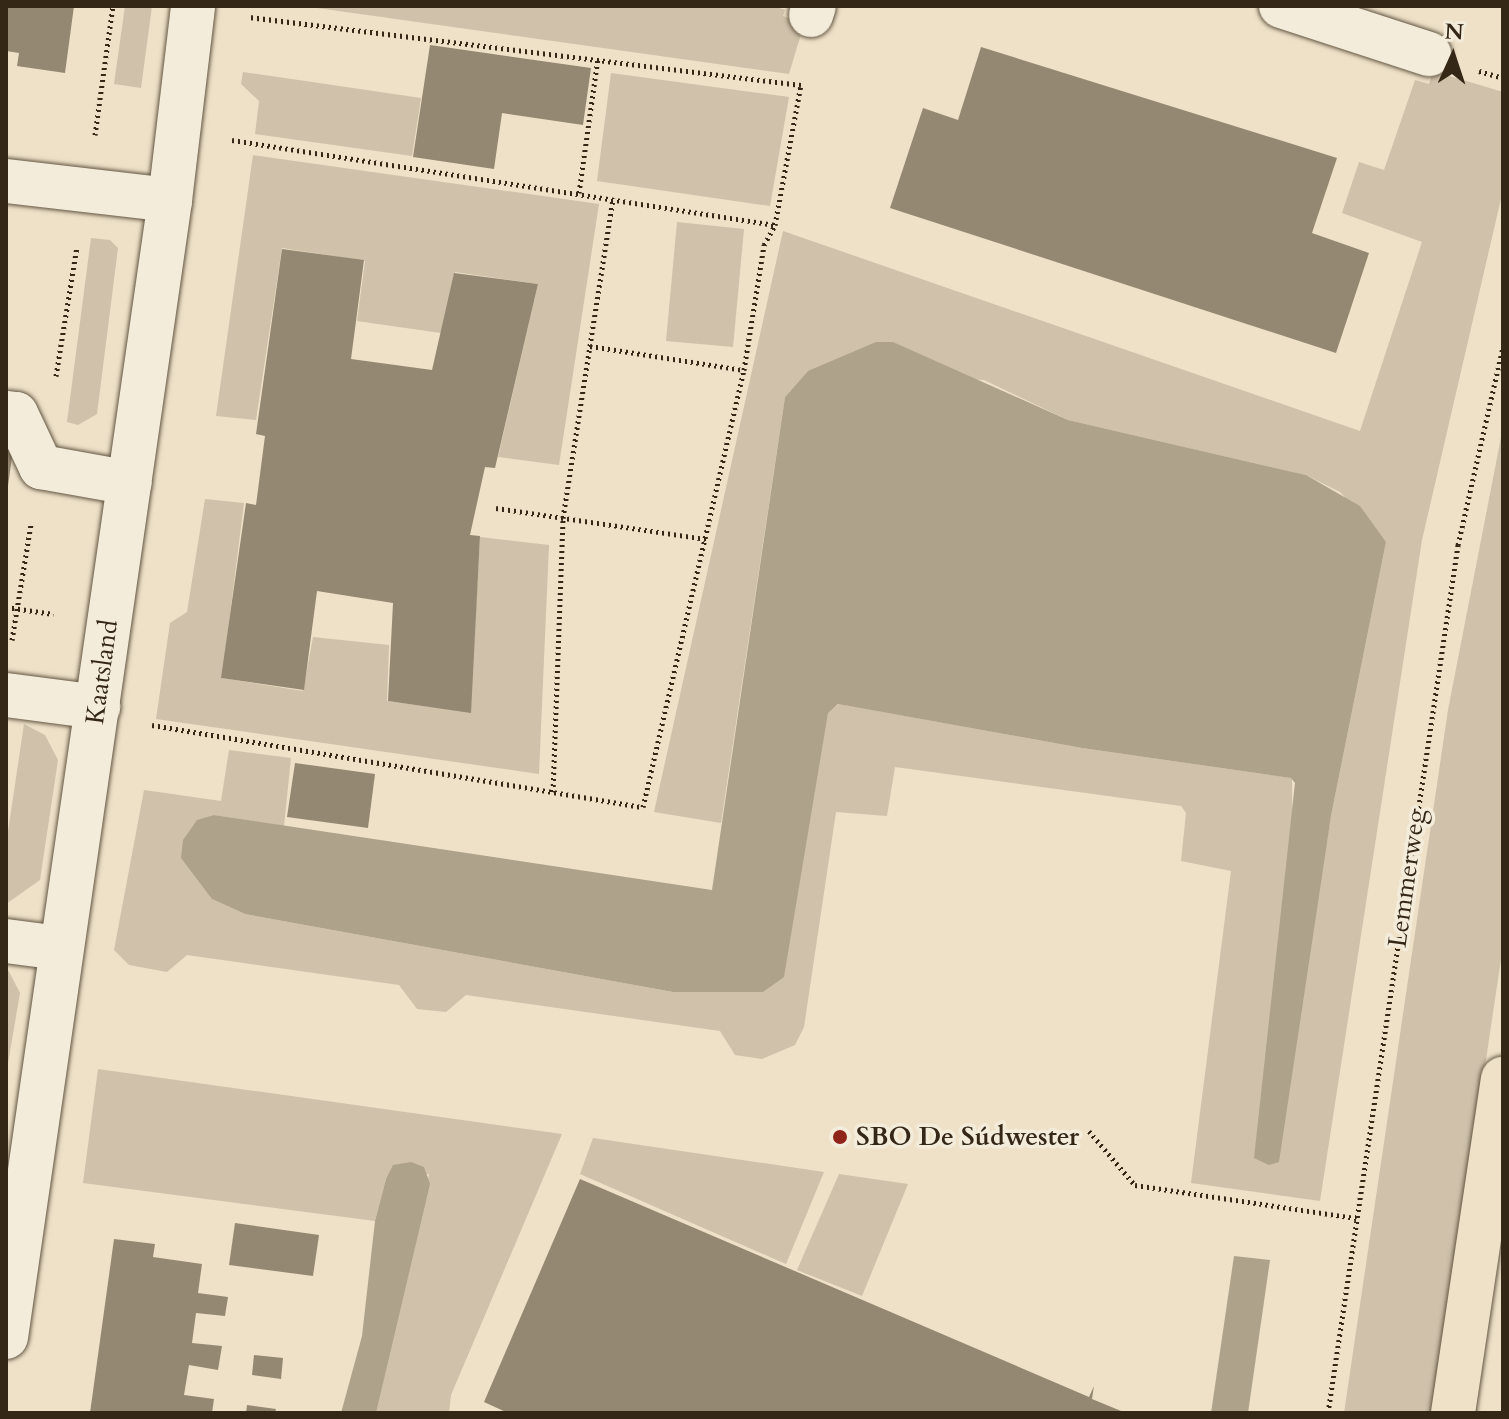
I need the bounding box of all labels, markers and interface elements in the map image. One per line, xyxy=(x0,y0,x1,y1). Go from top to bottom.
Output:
north arrow xyxy=(1413,16,1493,96)
text: N xyxy=(1444,17,1465,48)
street label: Kaatsland xyxy=(79,618,125,726)
street label: Lemmerweg xyxy=(1382,806,1432,950)
place label: SBO De Súdwester xyxy=(856,1121,1079,1153)
marker: SBO De Súdwester xyxy=(831,1128,849,1146)

